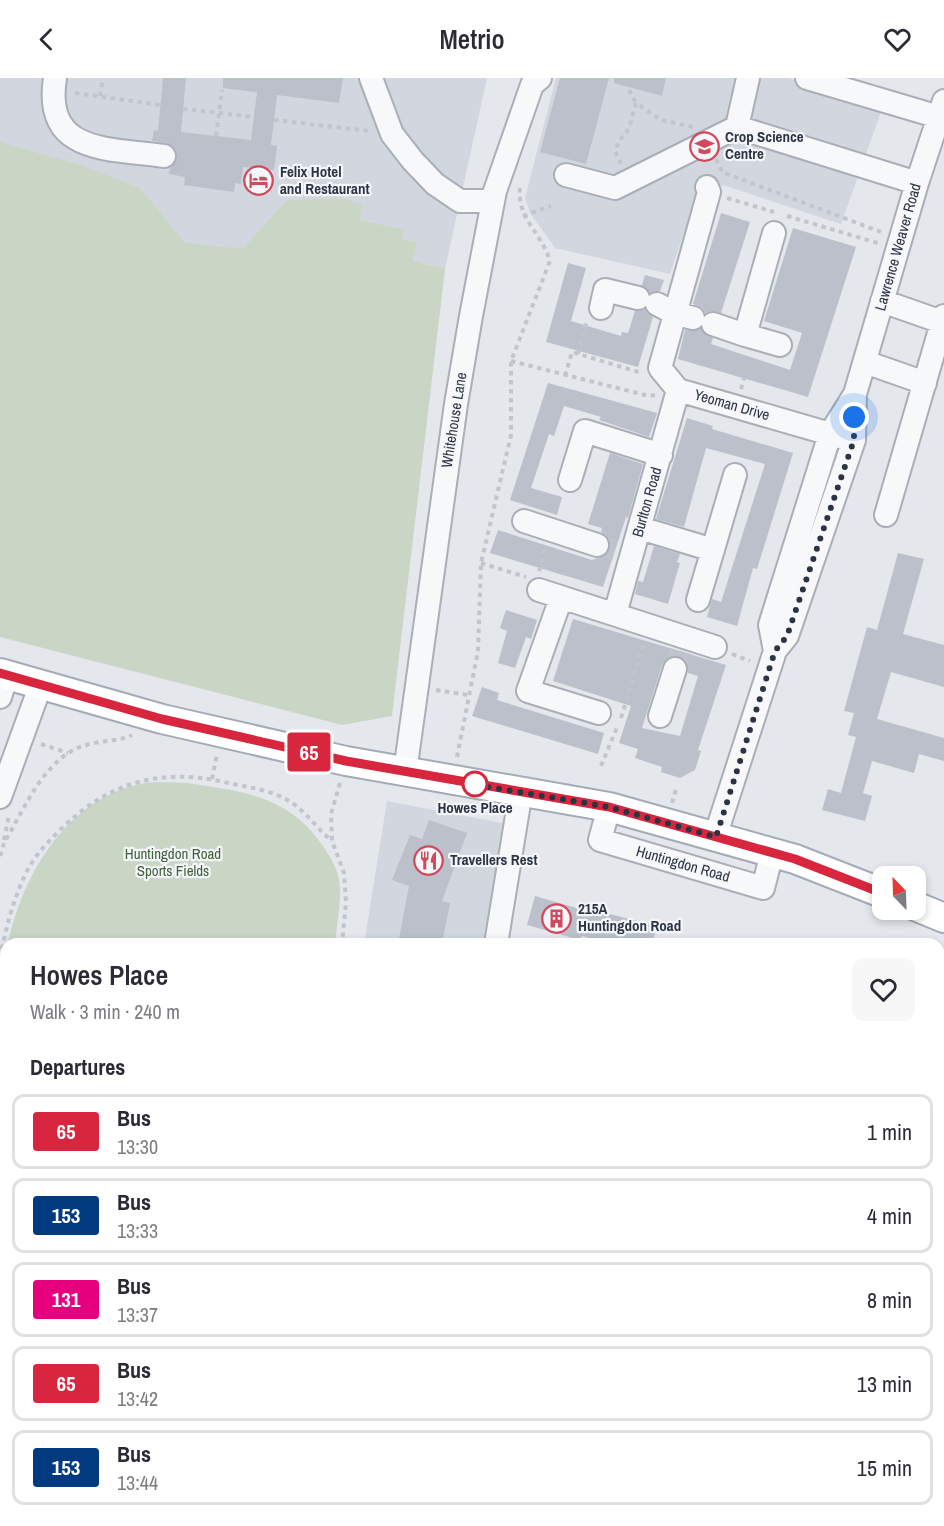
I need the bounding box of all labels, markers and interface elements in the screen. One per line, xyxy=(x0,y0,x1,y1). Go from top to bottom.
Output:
text: Metrio xyxy=(439,21,505,57)
icon: back xyxy=(30,23,63,56)
icon: heart xyxy=(881,23,914,56)
place label: Crop Science Centre xyxy=(725,126,804,164)
school or university icon: Crop Science Centre xyxy=(688,130,720,162)
place label: Felix Hotel and Restaurant xyxy=(280,161,370,199)
hotel icon: Felix Hotel and Restaurant xyxy=(243,165,275,197)
street label: Lawrence Weaver Road xyxy=(869,181,926,313)
street label: Whitehouse Lane xyxy=(436,371,471,469)
street label: Yeoman Drive xyxy=(692,384,773,425)
your location xyxy=(839,402,869,432)
street label: Burlton Road xyxy=(627,464,667,539)
line badge: 65 xyxy=(282,732,336,772)
text: 65 xyxy=(299,738,319,767)
marker: Howes Place xyxy=(462,771,488,797)
place label: Howes Place xyxy=(437,797,513,818)
street label: Huntingdon Road xyxy=(634,840,732,887)
park label: Huntingdon Road Sports Fields xyxy=(125,843,221,881)
restaurant icon: Travellers Rest xyxy=(413,844,445,876)
place label: Travellers Rest xyxy=(450,849,538,870)
north arrow xyxy=(872,866,926,920)
map controls xyxy=(872,866,926,920)
place label: 215A Huntingdon Road xyxy=(578,898,681,936)
building icon: 215A Huntingdon Road xyxy=(541,902,573,934)
text: Howes Place xyxy=(30,956,168,994)
button: heart xyxy=(852,958,915,1021)
text: Walk · 3 min · 240 m xyxy=(30,998,180,1025)
text: Departures xyxy=(30,1052,125,1082)
text: Bus xyxy=(117,1103,151,1133)
text: 65 xyxy=(56,1117,76,1146)
text: 1 min xyxy=(867,1117,912,1147)
text: 13:30 xyxy=(117,1133,158,1160)
text: Bus xyxy=(117,1187,151,1217)
text: 153 xyxy=(52,1201,80,1230)
text: 4 min xyxy=(867,1201,912,1231)
text: 13:33 xyxy=(117,1217,158,1244)
text: Bus xyxy=(117,1271,151,1301)
text: 131 xyxy=(52,1285,80,1314)
text: 8 min xyxy=(867,1285,912,1315)
text: 13:37 xyxy=(117,1301,158,1328)
text: Bus xyxy=(117,1355,151,1385)
text: 65 xyxy=(56,1369,76,1398)
text: 13 min xyxy=(857,1369,912,1399)
text: 13:42 xyxy=(117,1385,158,1412)
text: Bus xyxy=(117,1439,151,1469)
text: 153 xyxy=(52,1453,80,1482)
text: 15 min xyxy=(857,1453,912,1483)
text: 13:44 xyxy=(117,1469,158,1496)

